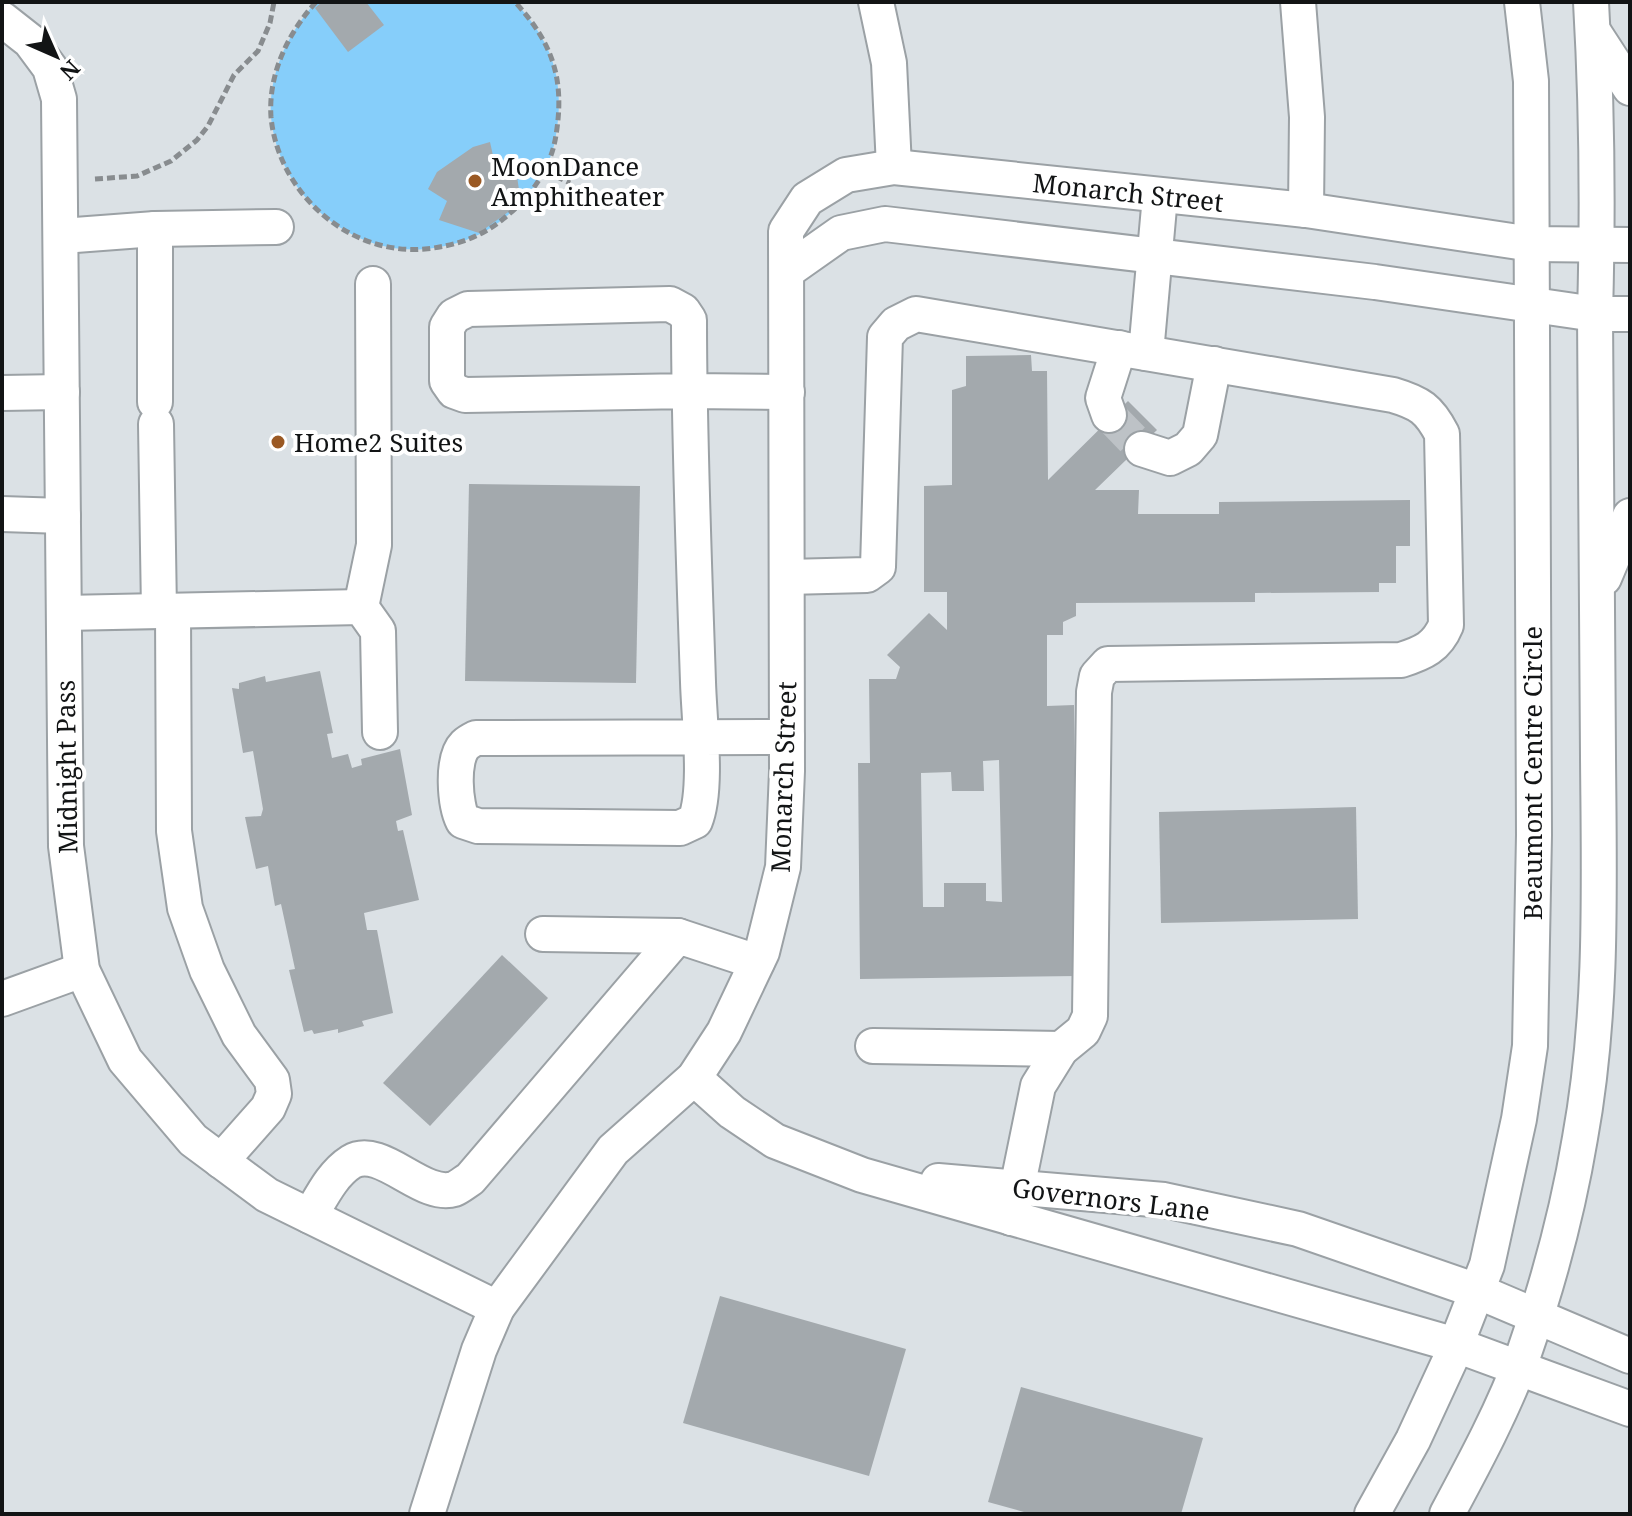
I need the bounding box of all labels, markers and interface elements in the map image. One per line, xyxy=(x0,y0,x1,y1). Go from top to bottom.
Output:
north arrow xyxy=(16,16,96,96)
text: N xyxy=(54,54,88,88)
place label: MoonDance Amphitheater xyxy=(491,148,664,214)
street label: Monarch Street xyxy=(1031,164,1225,220)
marker: MoonDance Amphitheater xyxy=(466,172,484,190)
place label: Home2 Suites xyxy=(294,424,463,460)
marker: Home2 Suites xyxy=(269,433,287,451)
street label: Beaumont Centre Circle xyxy=(1514,626,1550,920)
street label: Midnight Pass xyxy=(46,680,86,854)
street label: Monarch Street xyxy=(762,681,804,873)
street label: Governors Lane xyxy=(1010,1169,1212,1229)

